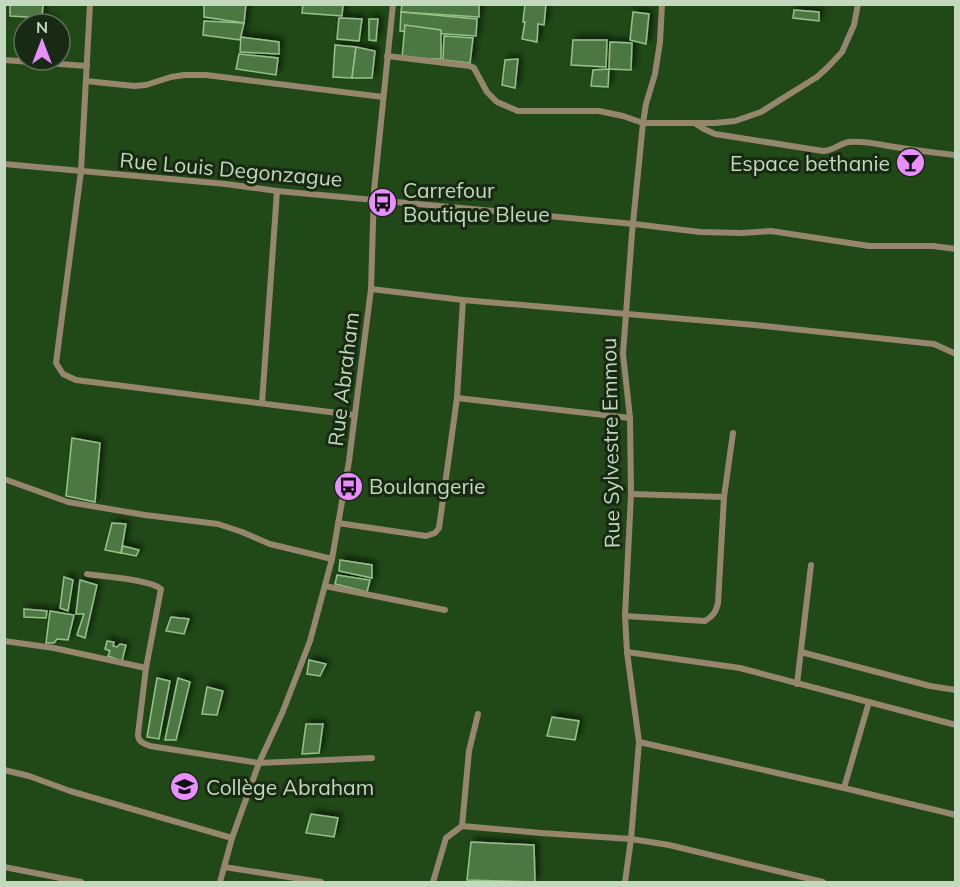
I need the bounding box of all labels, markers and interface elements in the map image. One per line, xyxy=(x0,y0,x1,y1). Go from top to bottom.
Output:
north arrow xyxy=(12,12,72,72)
text: N xyxy=(36,17,48,37)
street label: Rue Louis Degonzague xyxy=(119,146,343,192)
bar icon: Espace bethanie xyxy=(895,147,927,179)
place label: Espace bethanie xyxy=(730,150,890,176)
place label: Carrefour Boutique Bleue xyxy=(403,177,550,227)
bus stop icon: Carrefour Boutique Bleue xyxy=(366,186,398,218)
street label: Rue Abraham xyxy=(322,310,364,448)
street label: Rue Sylvestre Emmou xyxy=(595,338,625,548)
bus stop icon: Boulangerie xyxy=(332,470,364,502)
place label: Boulangerie xyxy=(369,473,485,499)
school or university icon: Collège Abraham xyxy=(169,771,201,803)
place label: Collège Abraham xyxy=(206,774,374,800)

